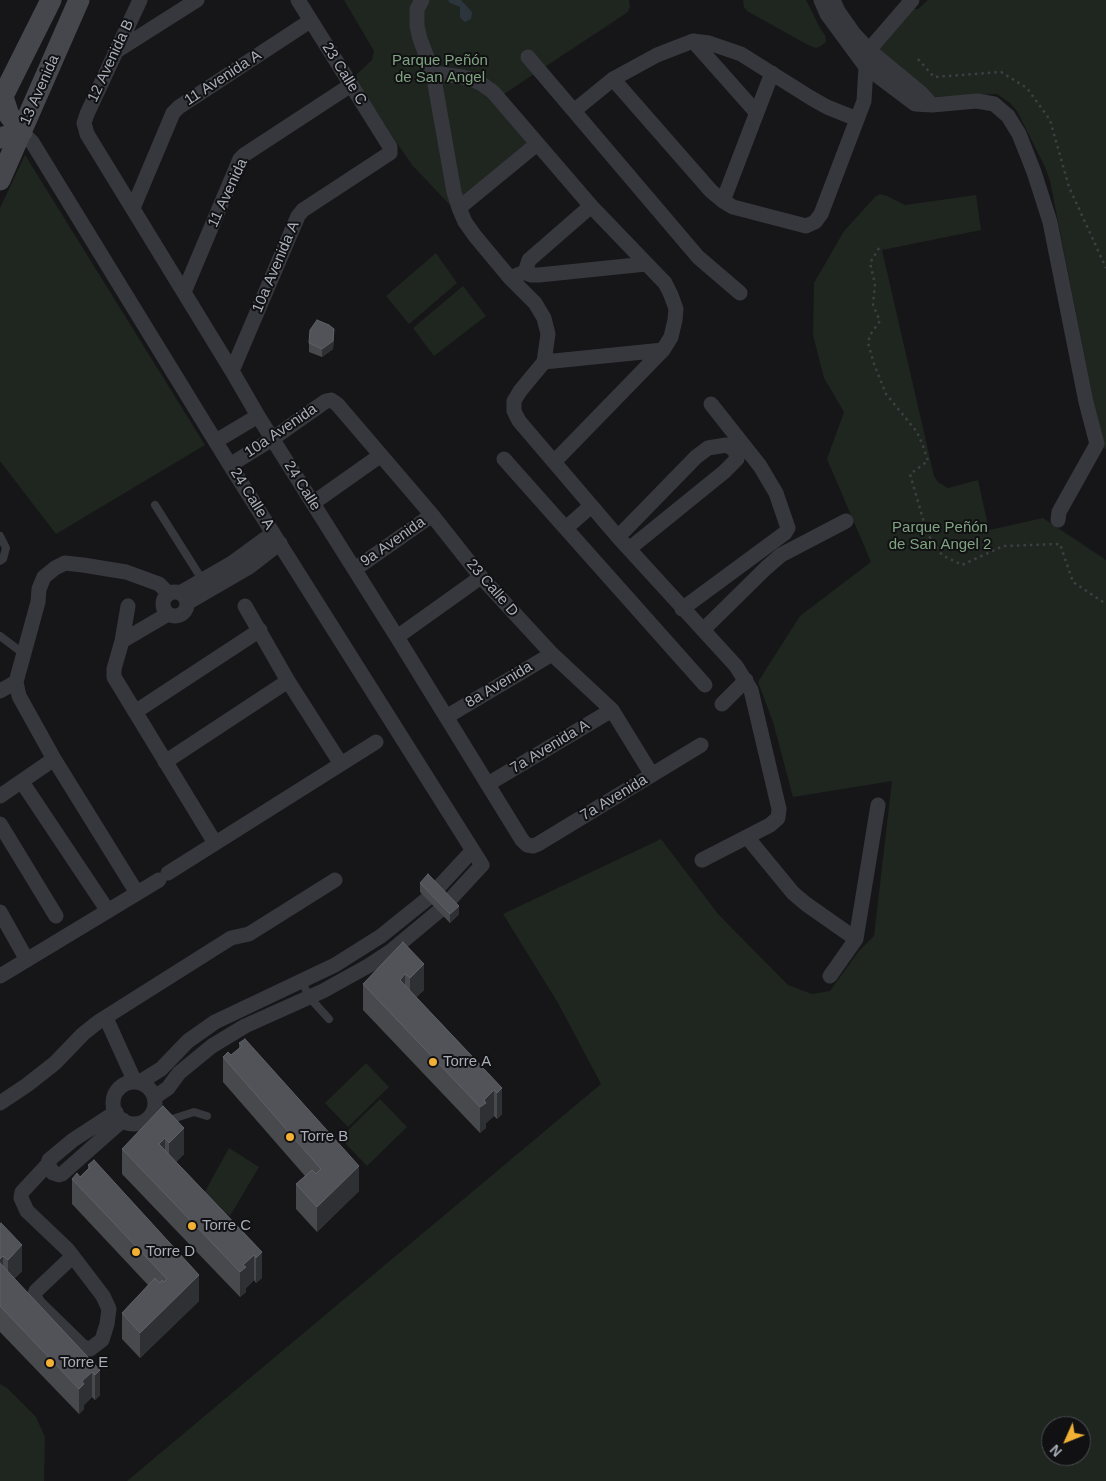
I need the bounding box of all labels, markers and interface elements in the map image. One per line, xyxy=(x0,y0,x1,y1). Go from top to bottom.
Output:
street label: 12 Avenida B xyxy=(84,17,138,105)
street label: 23 Calle C xyxy=(318,40,370,108)
street label: 11 Avenida A xyxy=(181,47,265,109)
street label: 13 Avenida xyxy=(17,52,63,128)
park label: Parque Peñón de San Angel xyxy=(392,52,488,87)
street label: 11 Avenida xyxy=(204,156,252,230)
street label: 10a Avenida A xyxy=(249,219,303,315)
street label: 10a Avenida xyxy=(242,400,320,462)
street label: 24 Calle xyxy=(280,458,324,514)
street label: 24 Calle A xyxy=(226,465,278,533)
street label: 9a Avenida xyxy=(357,513,429,571)
park label: Parque Peñón de San Angel 2 xyxy=(889,519,991,554)
street label: 23 Calle D xyxy=(462,556,522,620)
street label: 8a Avenida xyxy=(462,658,536,712)
street label: 7a Avenida A xyxy=(507,716,593,778)
street label: 7a Avenida xyxy=(577,771,651,825)
place label: Torre A xyxy=(443,1053,491,1071)
marker: Torre A xyxy=(427,1056,439,1068)
place label: Torre B xyxy=(300,1128,348,1146)
marker: Torre B xyxy=(284,1131,296,1143)
place label: Torre C xyxy=(202,1217,251,1235)
marker: Torre C xyxy=(186,1220,198,1232)
place label: Torre D xyxy=(146,1243,195,1261)
marker: Torre D xyxy=(130,1246,142,1258)
place label: Torre E xyxy=(60,1354,108,1372)
marker: Torre E xyxy=(44,1357,56,1369)
north arrow xyxy=(1041,1416,1091,1466)
text: N xyxy=(1047,1442,1065,1460)

